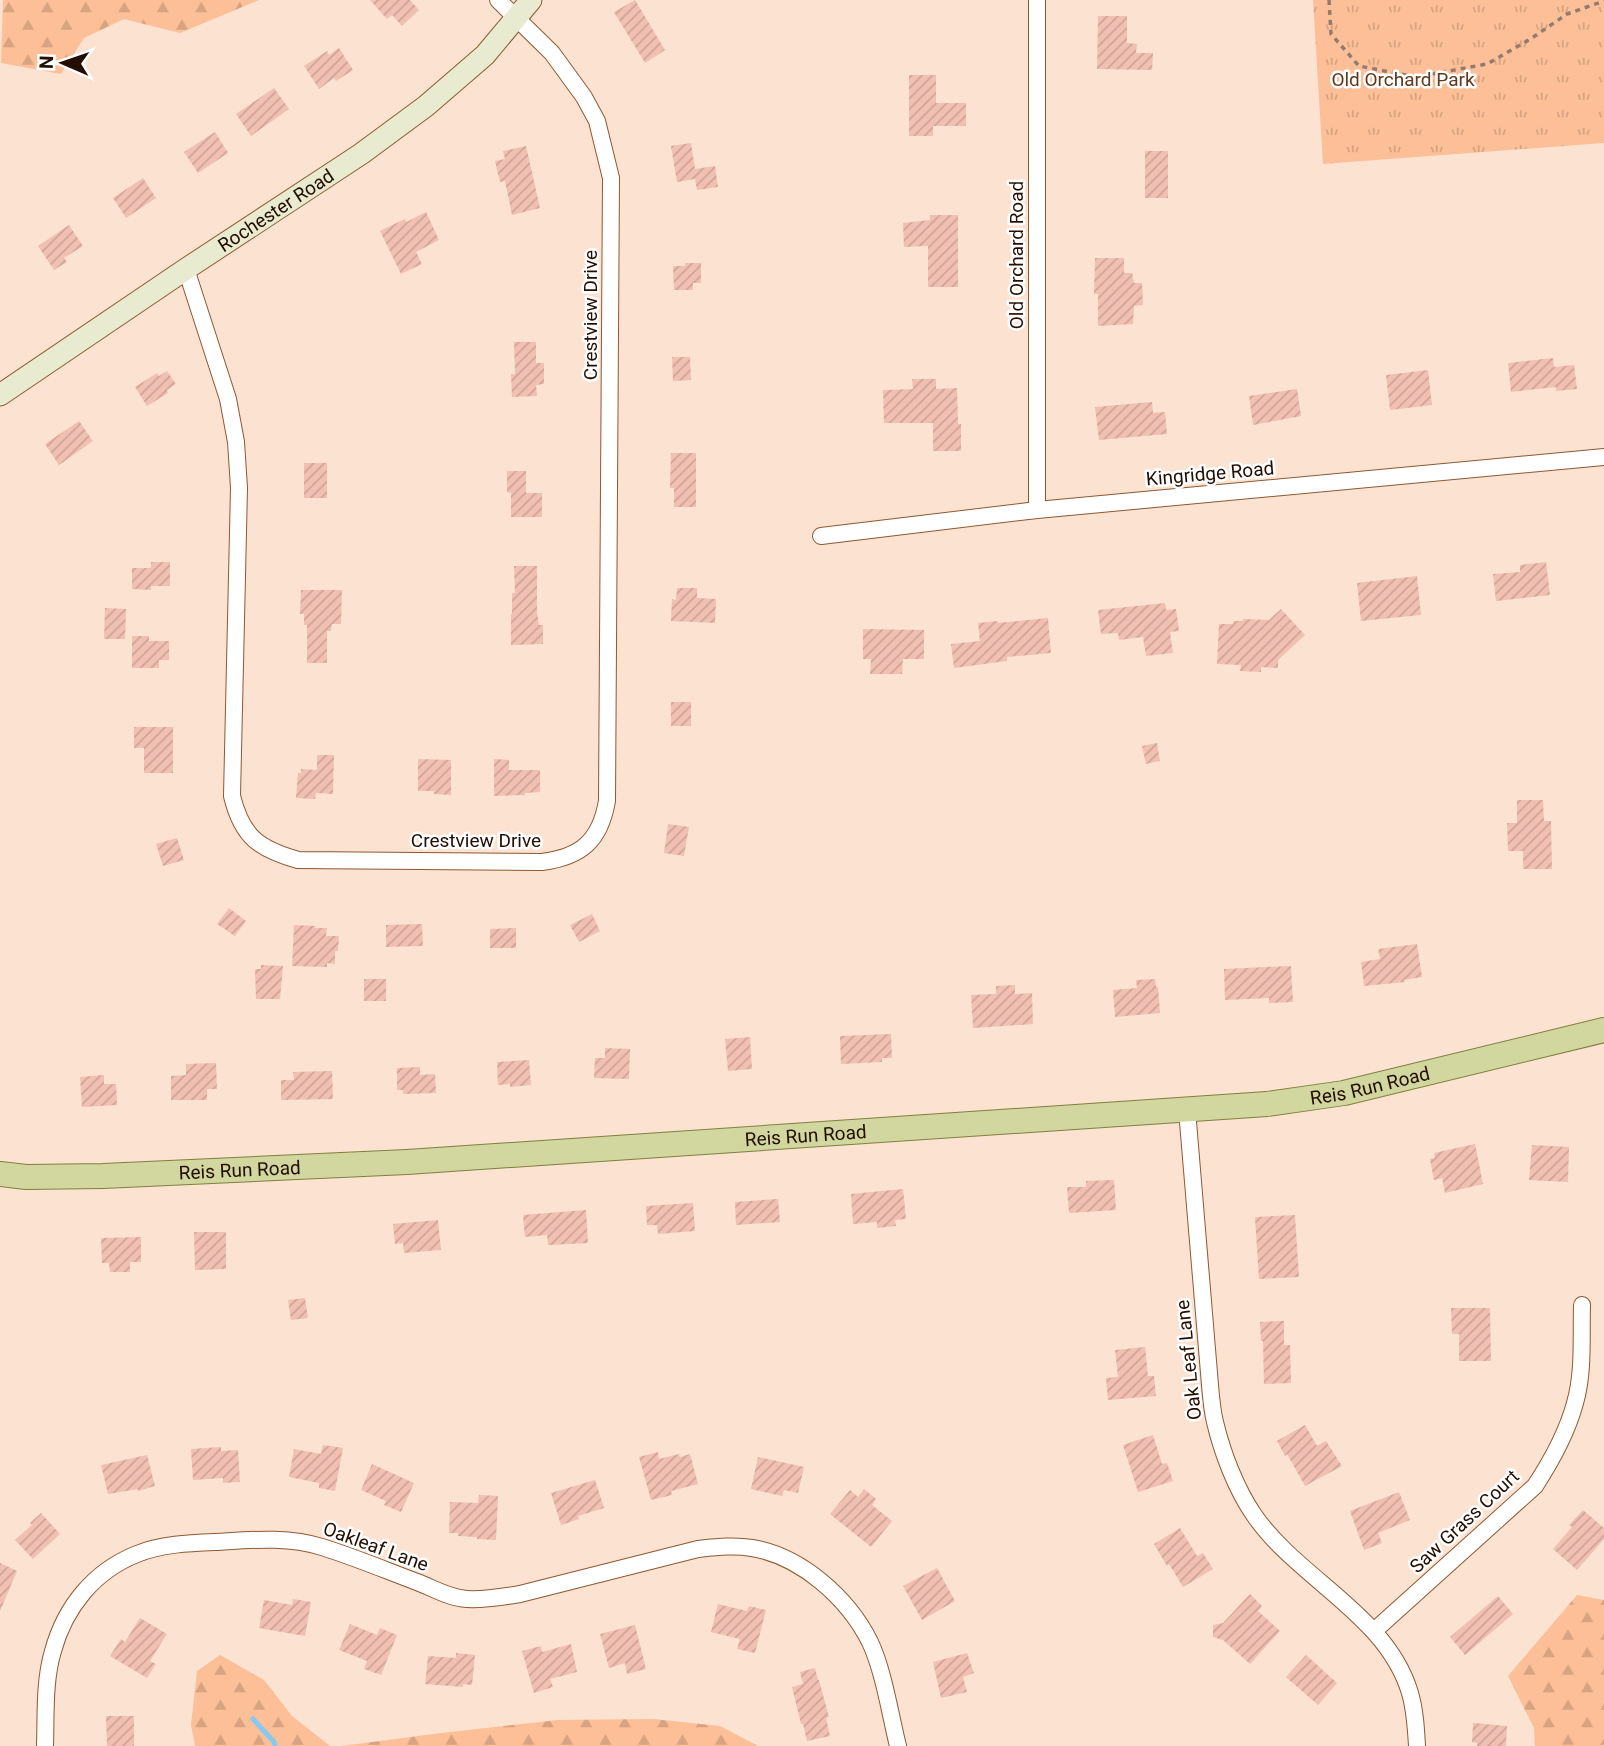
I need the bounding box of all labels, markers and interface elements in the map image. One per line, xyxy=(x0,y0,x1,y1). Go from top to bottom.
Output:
north arrow xyxy=(28,28,98,98)
text: N xyxy=(35,55,58,70)
park label: Old Orchard Park xyxy=(1331,68,1475,91)
street label: Rochester Road xyxy=(214,164,338,257)
street label: Old Orchard Road xyxy=(1005,181,1028,329)
street label: Crestview Drive xyxy=(579,250,602,380)
street label: Kingridge Road xyxy=(1145,456,1275,491)
street label: Crestview Drive xyxy=(411,829,541,852)
street label: Reis Run Road xyxy=(1309,1062,1432,1110)
street label: Reis Run Road xyxy=(744,1120,867,1151)
street label: Reis Run Road xyxy=(178,1156,301,1184)
street label: Oak Leaf Lane xyxy=(1171,1299,1206,1421)
street label: Saw Grass Court xyxy=(1405,1465,1524,1578)
street label: Oakleaf Lane xyxy=(320,1517,432,1576)

